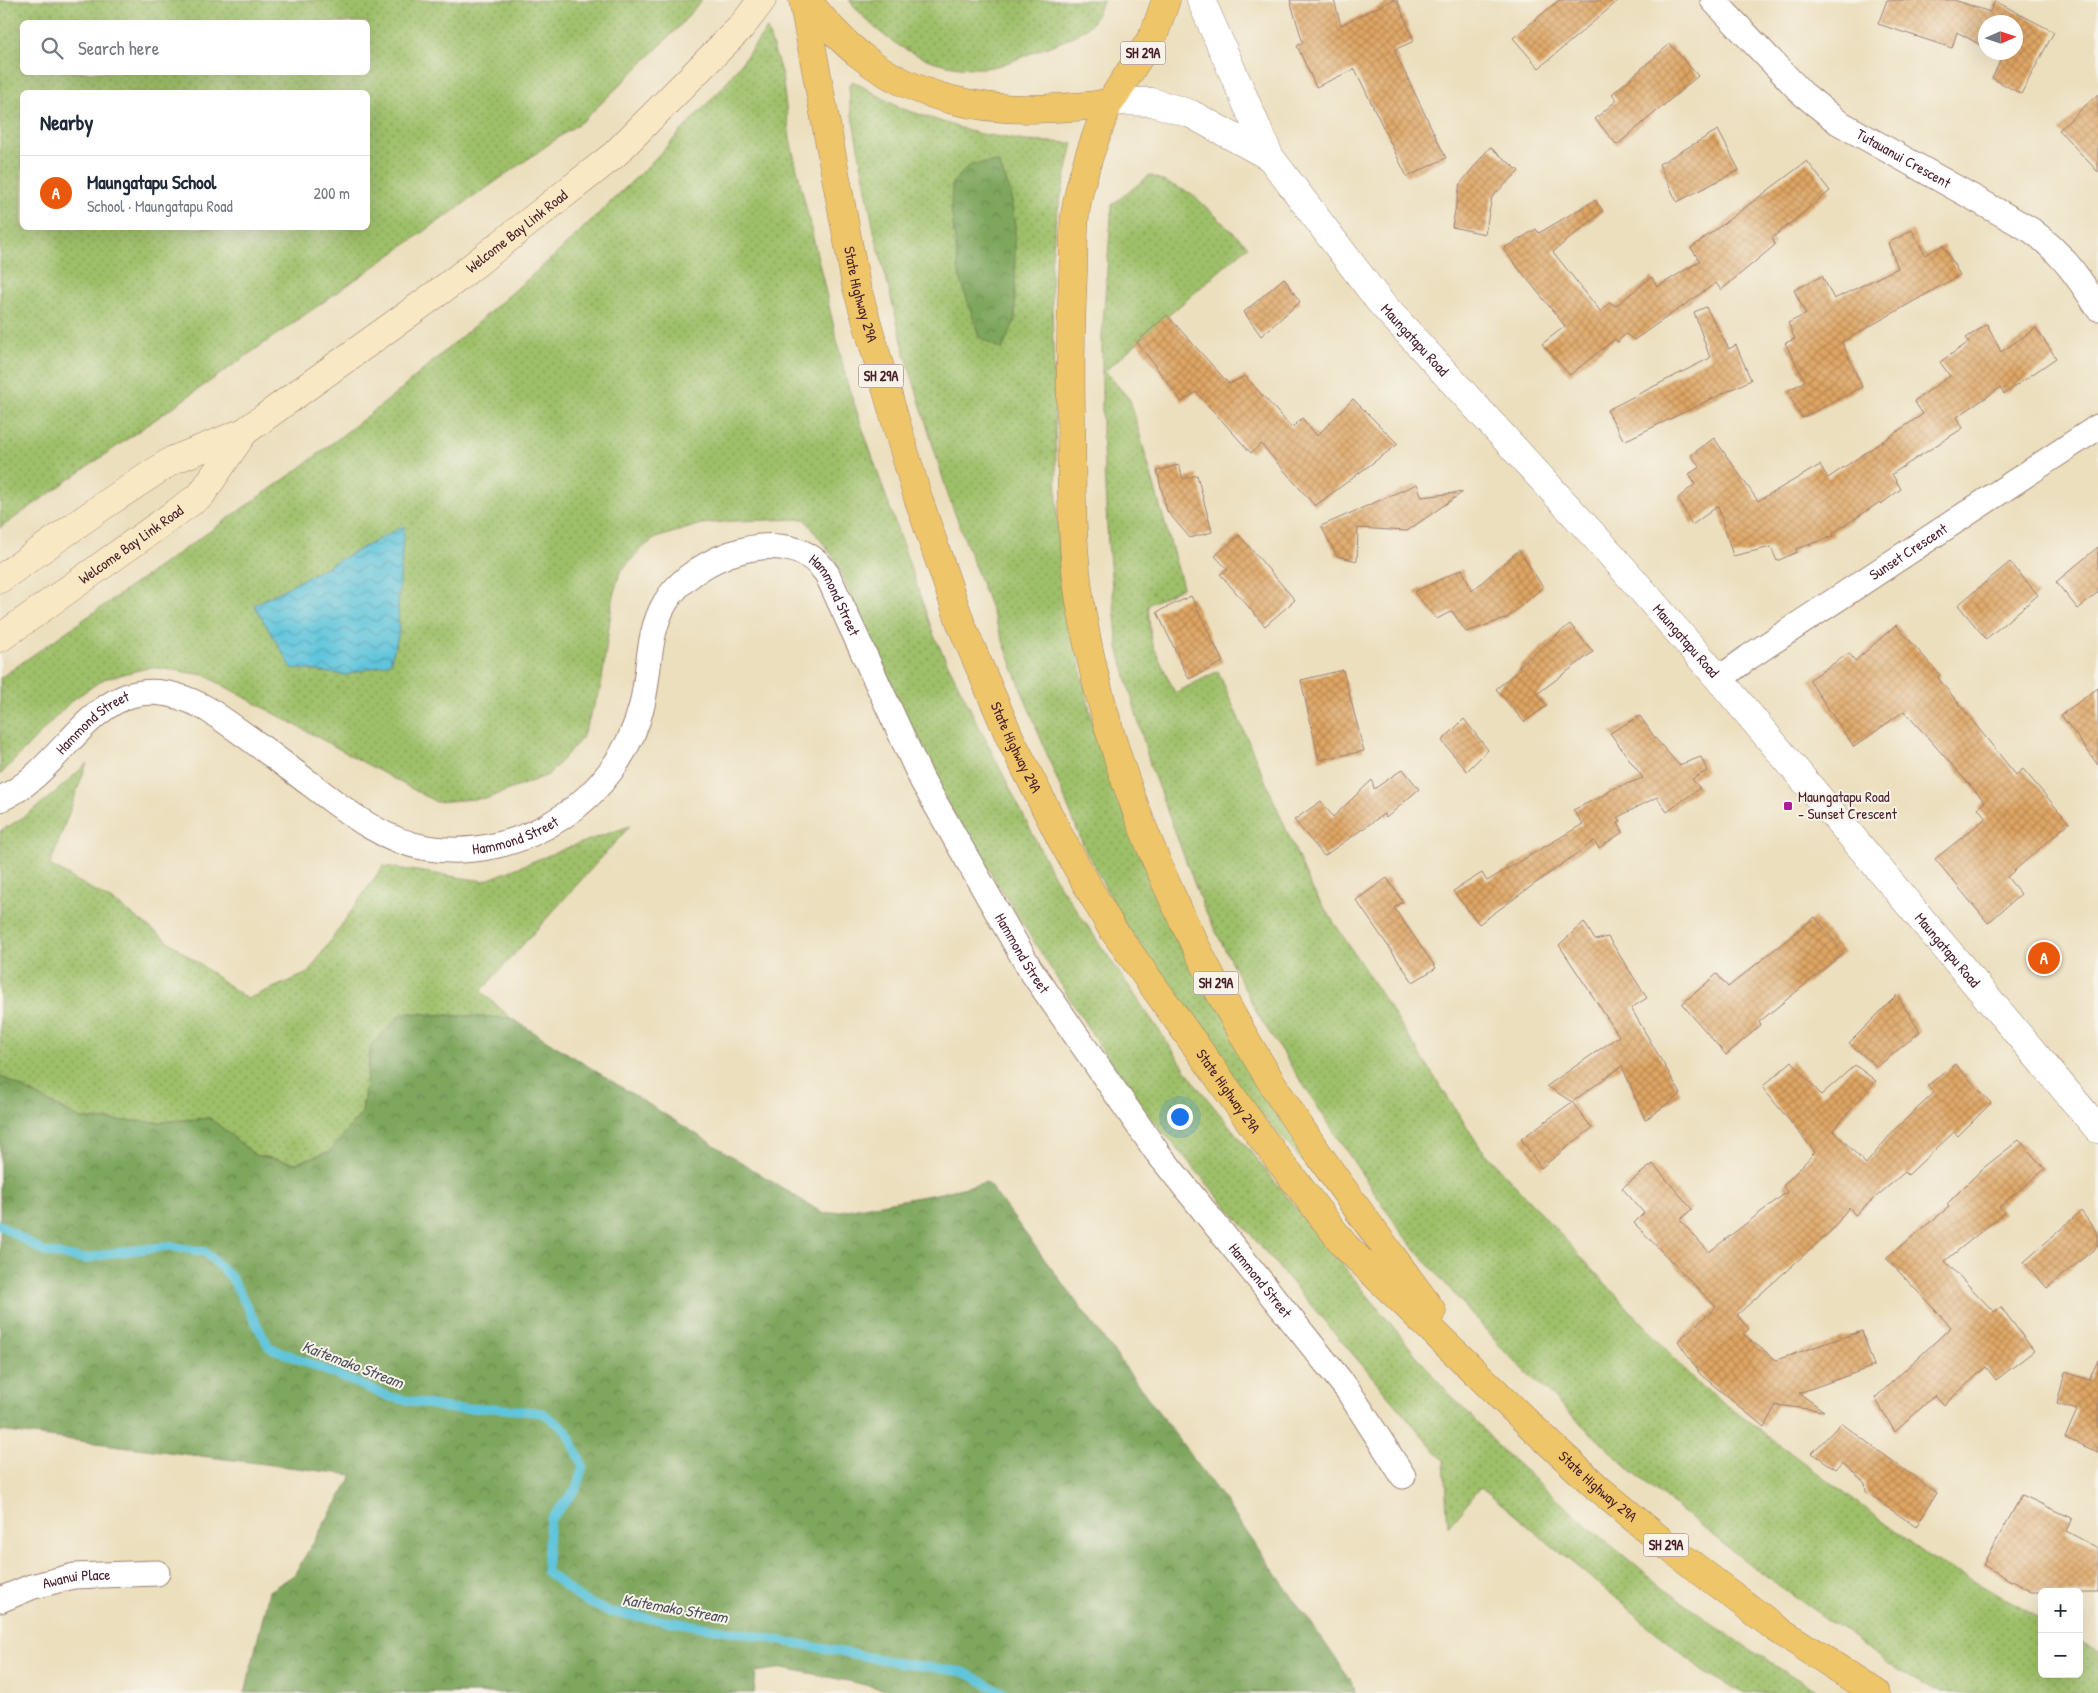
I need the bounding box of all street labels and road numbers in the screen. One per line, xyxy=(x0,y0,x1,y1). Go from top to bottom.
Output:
road number: SH 29A xyxy=(1120,42,1166,64)
street label: Tutauanui Crescent xyxy=(1853,123,1955,193)
street label: Welcome Bay Link Road xyxy=(461,184,572,278)
street label: State Highway 29A xyxy=(839,245,883,345)
street label: Maungatapu Road xyxy=(1376,299,1454,381)
road number: SH 29A xyxy=(858,364,904,388)
street label: Welcome Bay Link Road xyxy=(74,500,188,589)
street label: Sunset Crescent xyxy=(1865,518,1952,585)
street label: Hammond Street xyxy=(805,549,866,640)
street label: Maungatapu Road xyxy=(1648,599,1724,682)
street label: Hammond Street xyxy=(51,685,133,759)
street label: State Highway 29A xyxy=(986,699,1047,797)
street label: Hammond Street xyxy=(471,810,563,859)
street label: Maungatapu Road xyxy=(1910,908,1985,992)
street label: Hammond Street xyxy=(990,909,1055,998)
road number: SH 29A xyxy=(1194,971,1238,994)
street label: State Highway 29A xyxy=(1191,1045,1266,1138)
street label: Hammond Street xyxy=(1224,1238,1297,1323)
street label: State Highway 29A xyxy=(1554,1446,1642,1527)
road number: SH 29A xyxy=(1644,1534,1688,1556)
street label: Awanui Place xyxy=(40,1564,111,1594)

